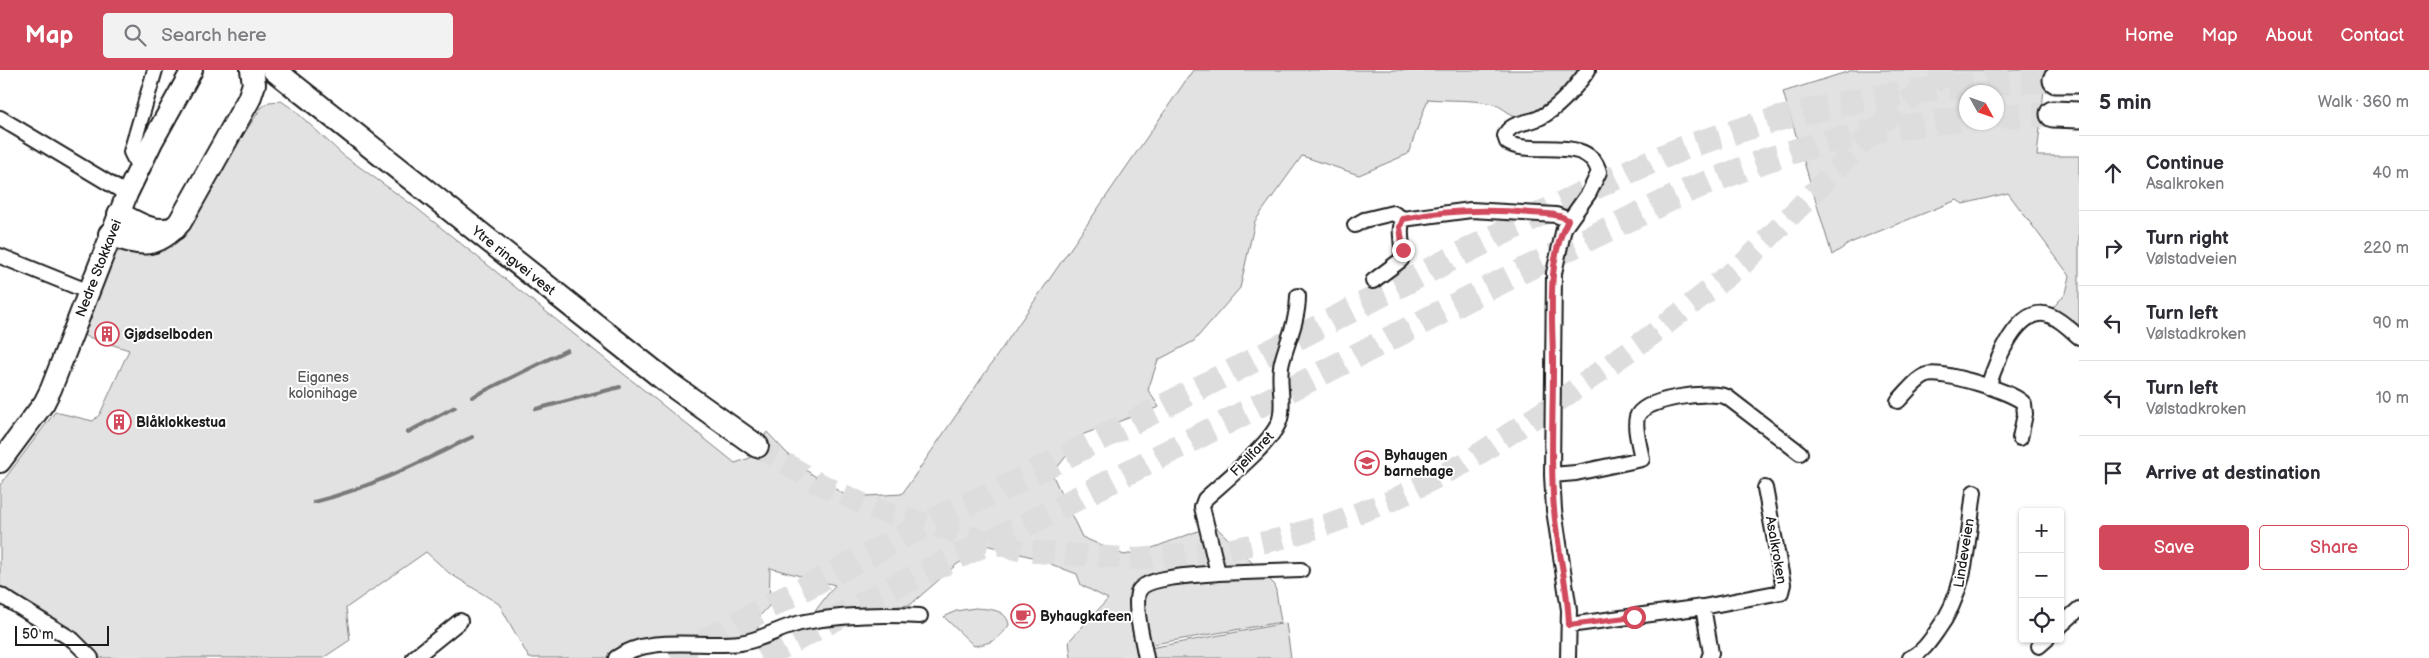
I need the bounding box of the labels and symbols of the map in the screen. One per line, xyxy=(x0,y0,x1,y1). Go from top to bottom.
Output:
north arrow xyxy=(1959,85,2004,130)
street label: Nedre Stokkavei xyxy=(71,217,125,319)
street label: Ytre ringvei vest xyxy=(468,221,559,299)
route end xyxy=(1392,239,1415,262)
building icon: Gjødselboden xyxy=(94,321,120,347)
place label: Gjødselboden xyxy=(124,326,213,343)
park label: Eiganes kolonihage xyxy=(289,369,357,402)
building icon: Blåklokkestua xyxy=(106,409,132,435)
place label: Blåklokkestua xyxy=(136,414,226,431)
street label: Fjellfaret xyxy=(1227,428,1278,480)
place label: Byhaugen barnehage xyxy=(1384,447,1453,480)
school or university icon: Byhaugen barnehage xyxy=(1354,450,1380,476)
street label: Asalkroken xyxy=(1762,515,1790,585)
street label: Lindeveien xyxy=(1950,517,1978,589)
cafe icon: Byhaugkafeen xyxy=(1010,603,1036,629)
route start xyxy=(1623,606,1646,629)
place label: Byhaugkafeen xyxy=(1040,608,1132,625)
scale bar xyxy=(15,623,109,646)

